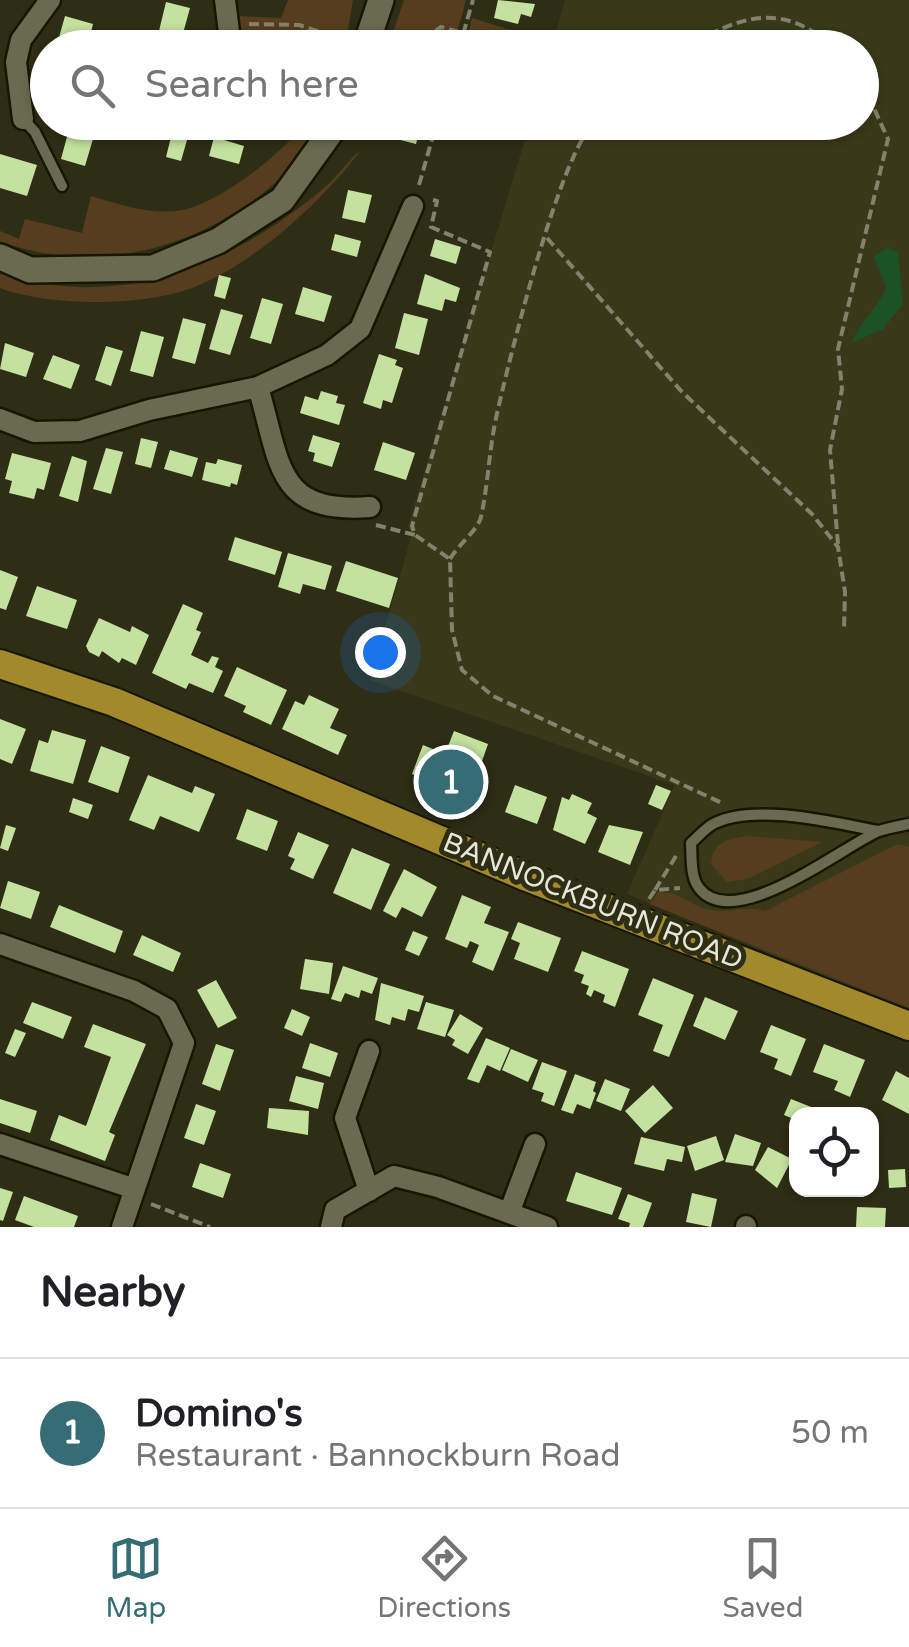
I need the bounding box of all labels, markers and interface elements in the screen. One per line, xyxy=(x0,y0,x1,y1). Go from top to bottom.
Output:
search box xyxy=(30,30,879,140)
icon: search xyxy=(65,58,120,113)
text: Search here xyxy=(145,62,359,108)
your location xyxy=(355,627,406,678)
pin: 1 xyxy=(418,744,484,820)
street label: BANNOCKBURN ROAD xyxy=(438,825,748,977)
map controls xyxy=(789,1107,879,1197)
button: locate xyxy=(789,1107,879,1197)
text: Nearby xyxy=(40,1267,185,1318)
text: Domino's xyxy=(135,1391,303,1437)
text: 1 xyxy=(62,1414,83,1452)
text: 50 m xyxy=(791,1414,869,1452)
text: Restaurant · Bannockburn Road xyxy=(135,1437,620,1475)
tab: Map xyxy=(106,1531,166,1625)
tab: Directions xyxy=(377,1531,511,1625)
tab: Saved xyxy=(722,1531,803,1625)

